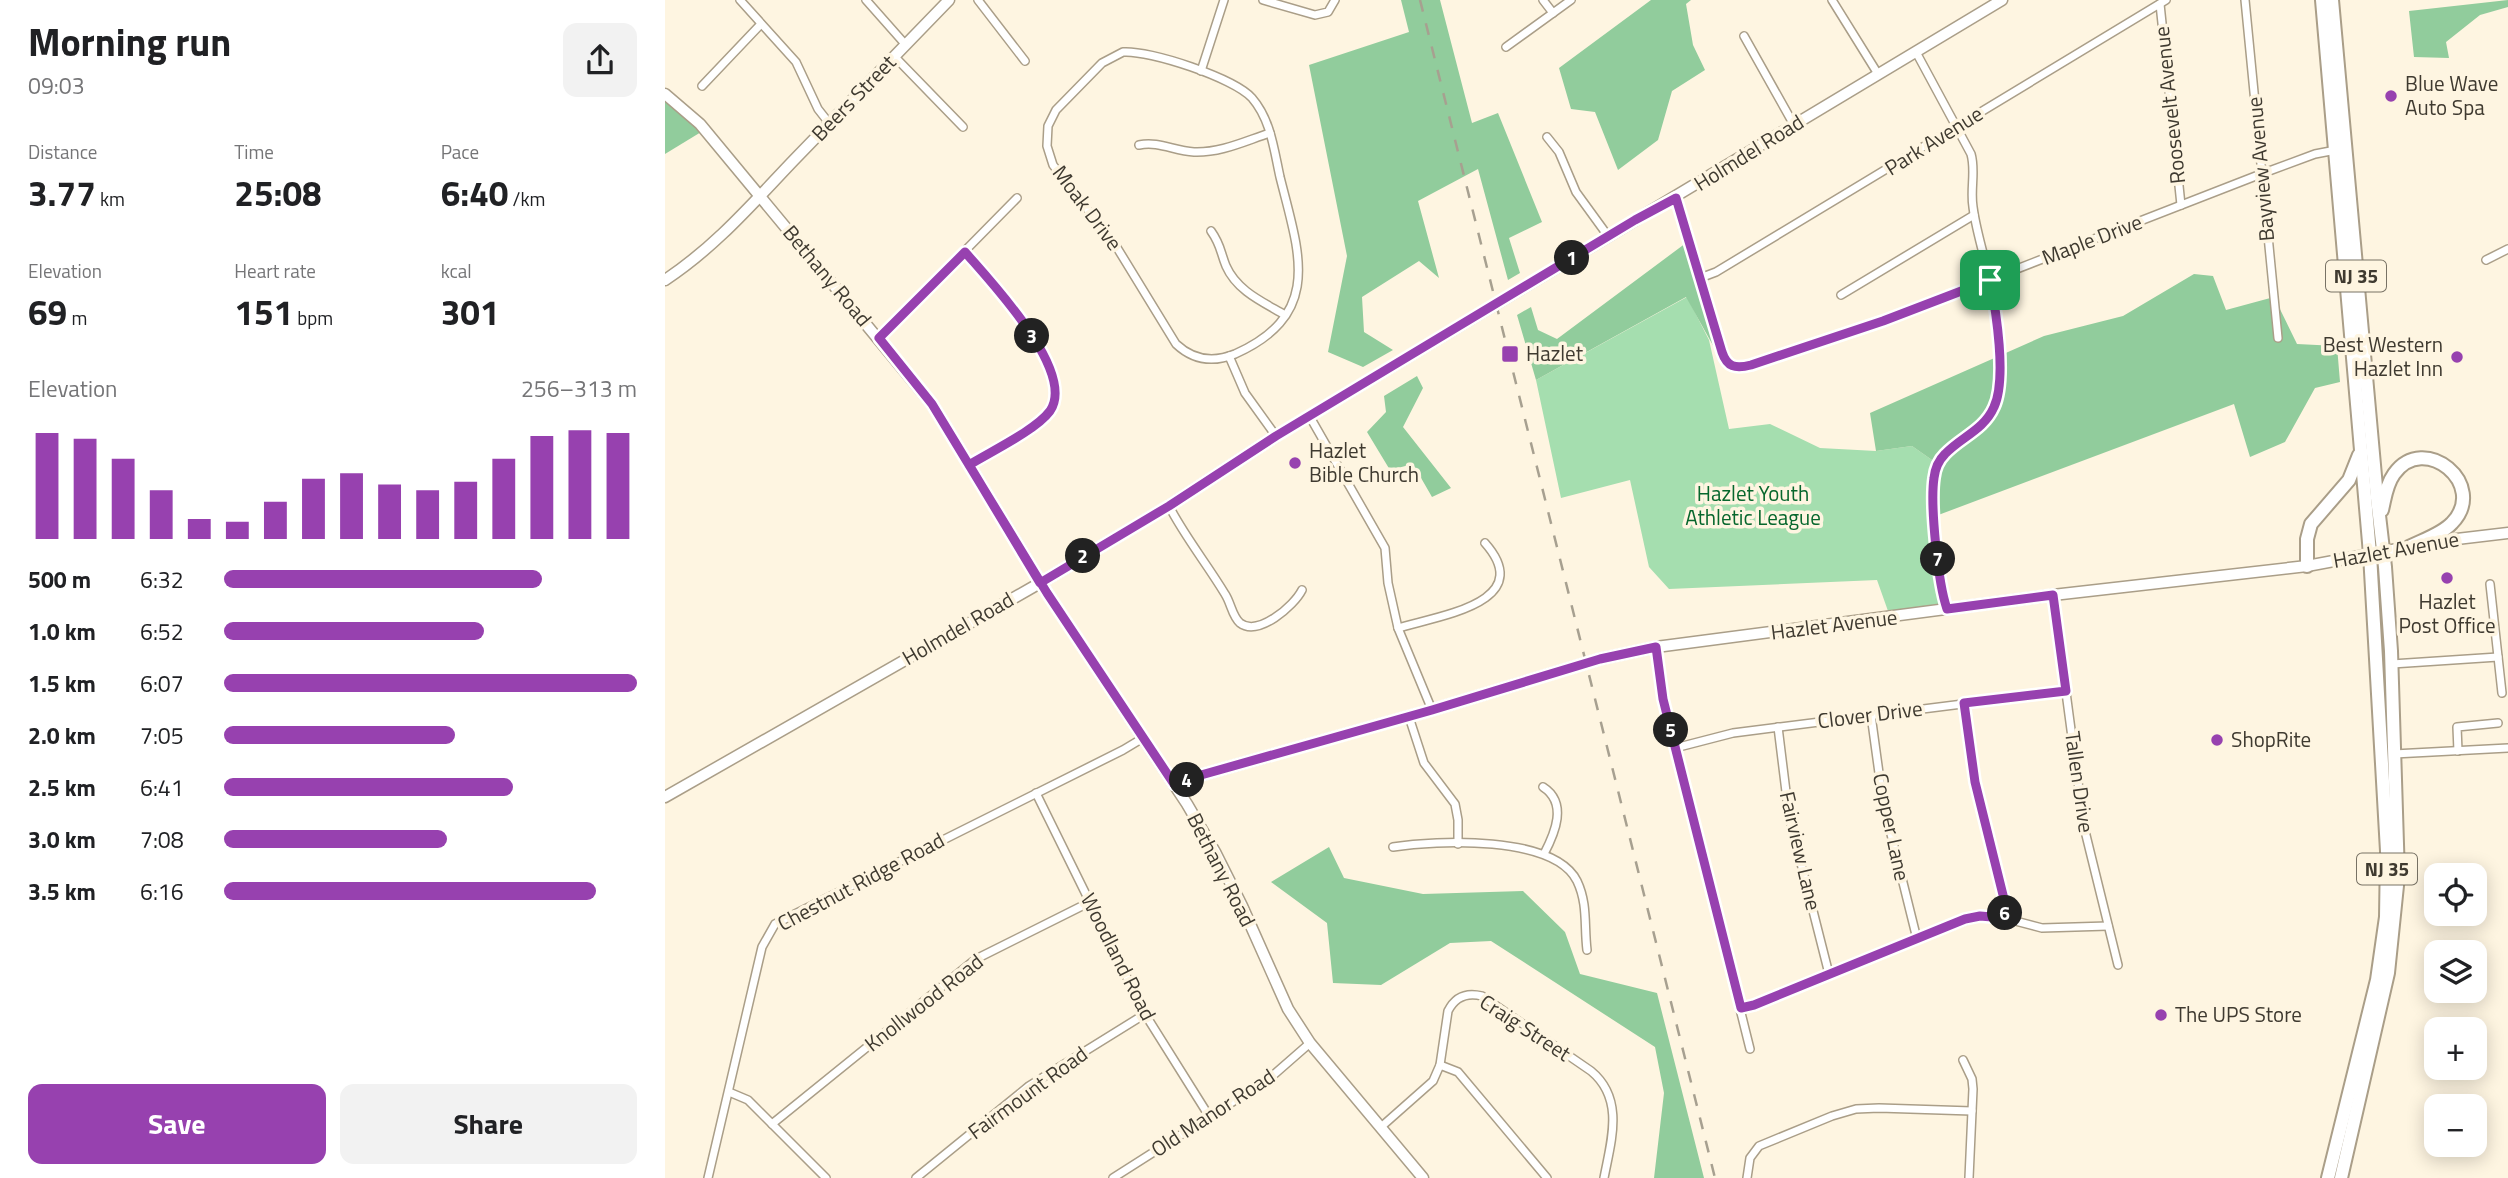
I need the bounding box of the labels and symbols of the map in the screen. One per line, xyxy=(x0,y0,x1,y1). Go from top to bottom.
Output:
street label: Roosevelt Avenue xyxy=(2145,25,2193,185)
street label: Beers Street xyxy=(804,46,903,148)
place label: Blue Wave Auto Spa xyxy=(2405,67,2498,123)
marker: Blue Wave Auto Spa xyxy=(2383,88,2399,104)
street label: Bayview Avenue xyxy=(2238,95,2282,243)
street label: Park Avenue xyxy=(1878,97,1989,183)
street label: Holmdel Road xyxy=(1687,106,1810,199)
street label: Moak Drive xyxy=(1045,158,1131,257)
street label: Maple Drive xyxy=(2037,205,2146,273)
street label: Bethany Road xyxy=(776,218,880,333)
pin: 1 xyxy=(1555,240,1590,276)
pin xyxy=(1960,250,2020,310)
road number: NJ 35 xyxy=(2326,260,2386,292)
pin: 3 xyxy=(1015,318,1049,354)
place label: Best Western Hazlet Inn xyxy=(2323,328,2443,384)
place label: Hazlet xyxy=(1526,337,1584,369)
marker: Hazlet xyxy=(1500,344,1520,364)
marker: Best Western Hazlet Inn xyxy=(2449,349,2465,365)
place label: Hazlet Bible Church xyxy=(1309,434,1419,490)
marker: Hazlet Bible Church xyxy=(1287,455,1303,471)
park label: Hazlet Youth Athletic League xyxy=(1685,477,1821,533)
street label: Hazlet Avenue xyxy=(2330,522,2461,576)
pin: 2 xyxy=(1065,538,1101,574)
pin: 7 xyxy=(1921,542,1955,576)
marker: Hazlet Post Office xyxy=(2439,570,2455,586)
street label: Holmdel Road xyxy=(896,583,1019,673)
place label: Hazlet Post Office xyxy=(2398,585,2496,641)
street label: Hazlet Avenue xyxy=(1769,600,1899,648)
street label: Clover Drive xyxy=(1816,692,1924,736)
pin: 5 xyxy=(1653,712,1689,748)
place label: ShopRite xyxy=(2231,723,2311,755)
street label: Tallen Drive xyxy=(2057,729,2103,835)
marker: ShopRite xyxy=(2209,732,2225,748)
pin: 4 xyxy=(1169,762,1205,798)
street label: Copper Lane xyxy=(1865,770,1919,884)
street label: Fairview Lane xyxy=(1772,788,1830,913)
street label: Bethany Road xyxy=(1179,807,1264,932)
street label: Chestnut Ridge Road xyxy=(771,824,950,939)
road number: NJ 35 xyxy=(2357,854,2417,884)
street label: Woodland Road xyxy=(1073,887,1165,1026)
pin: 6 xyxy=(1987,895,2023,930)
street label: Knollwood Road xyxy=(857,946,990,1059)
street label: Craig Street xyxy=(1474,986,1578,1069)
place label: The UPS Store xyxy=(2175,998,2302,1030)
marker: The UPS Store xyxy=(2153,1007,2169,1023)
street label: Fairmount Road xyxy=(961,1038,1094,1147)
street label: Old Manor Road xyxy=(1144,1060,1281,1164)

